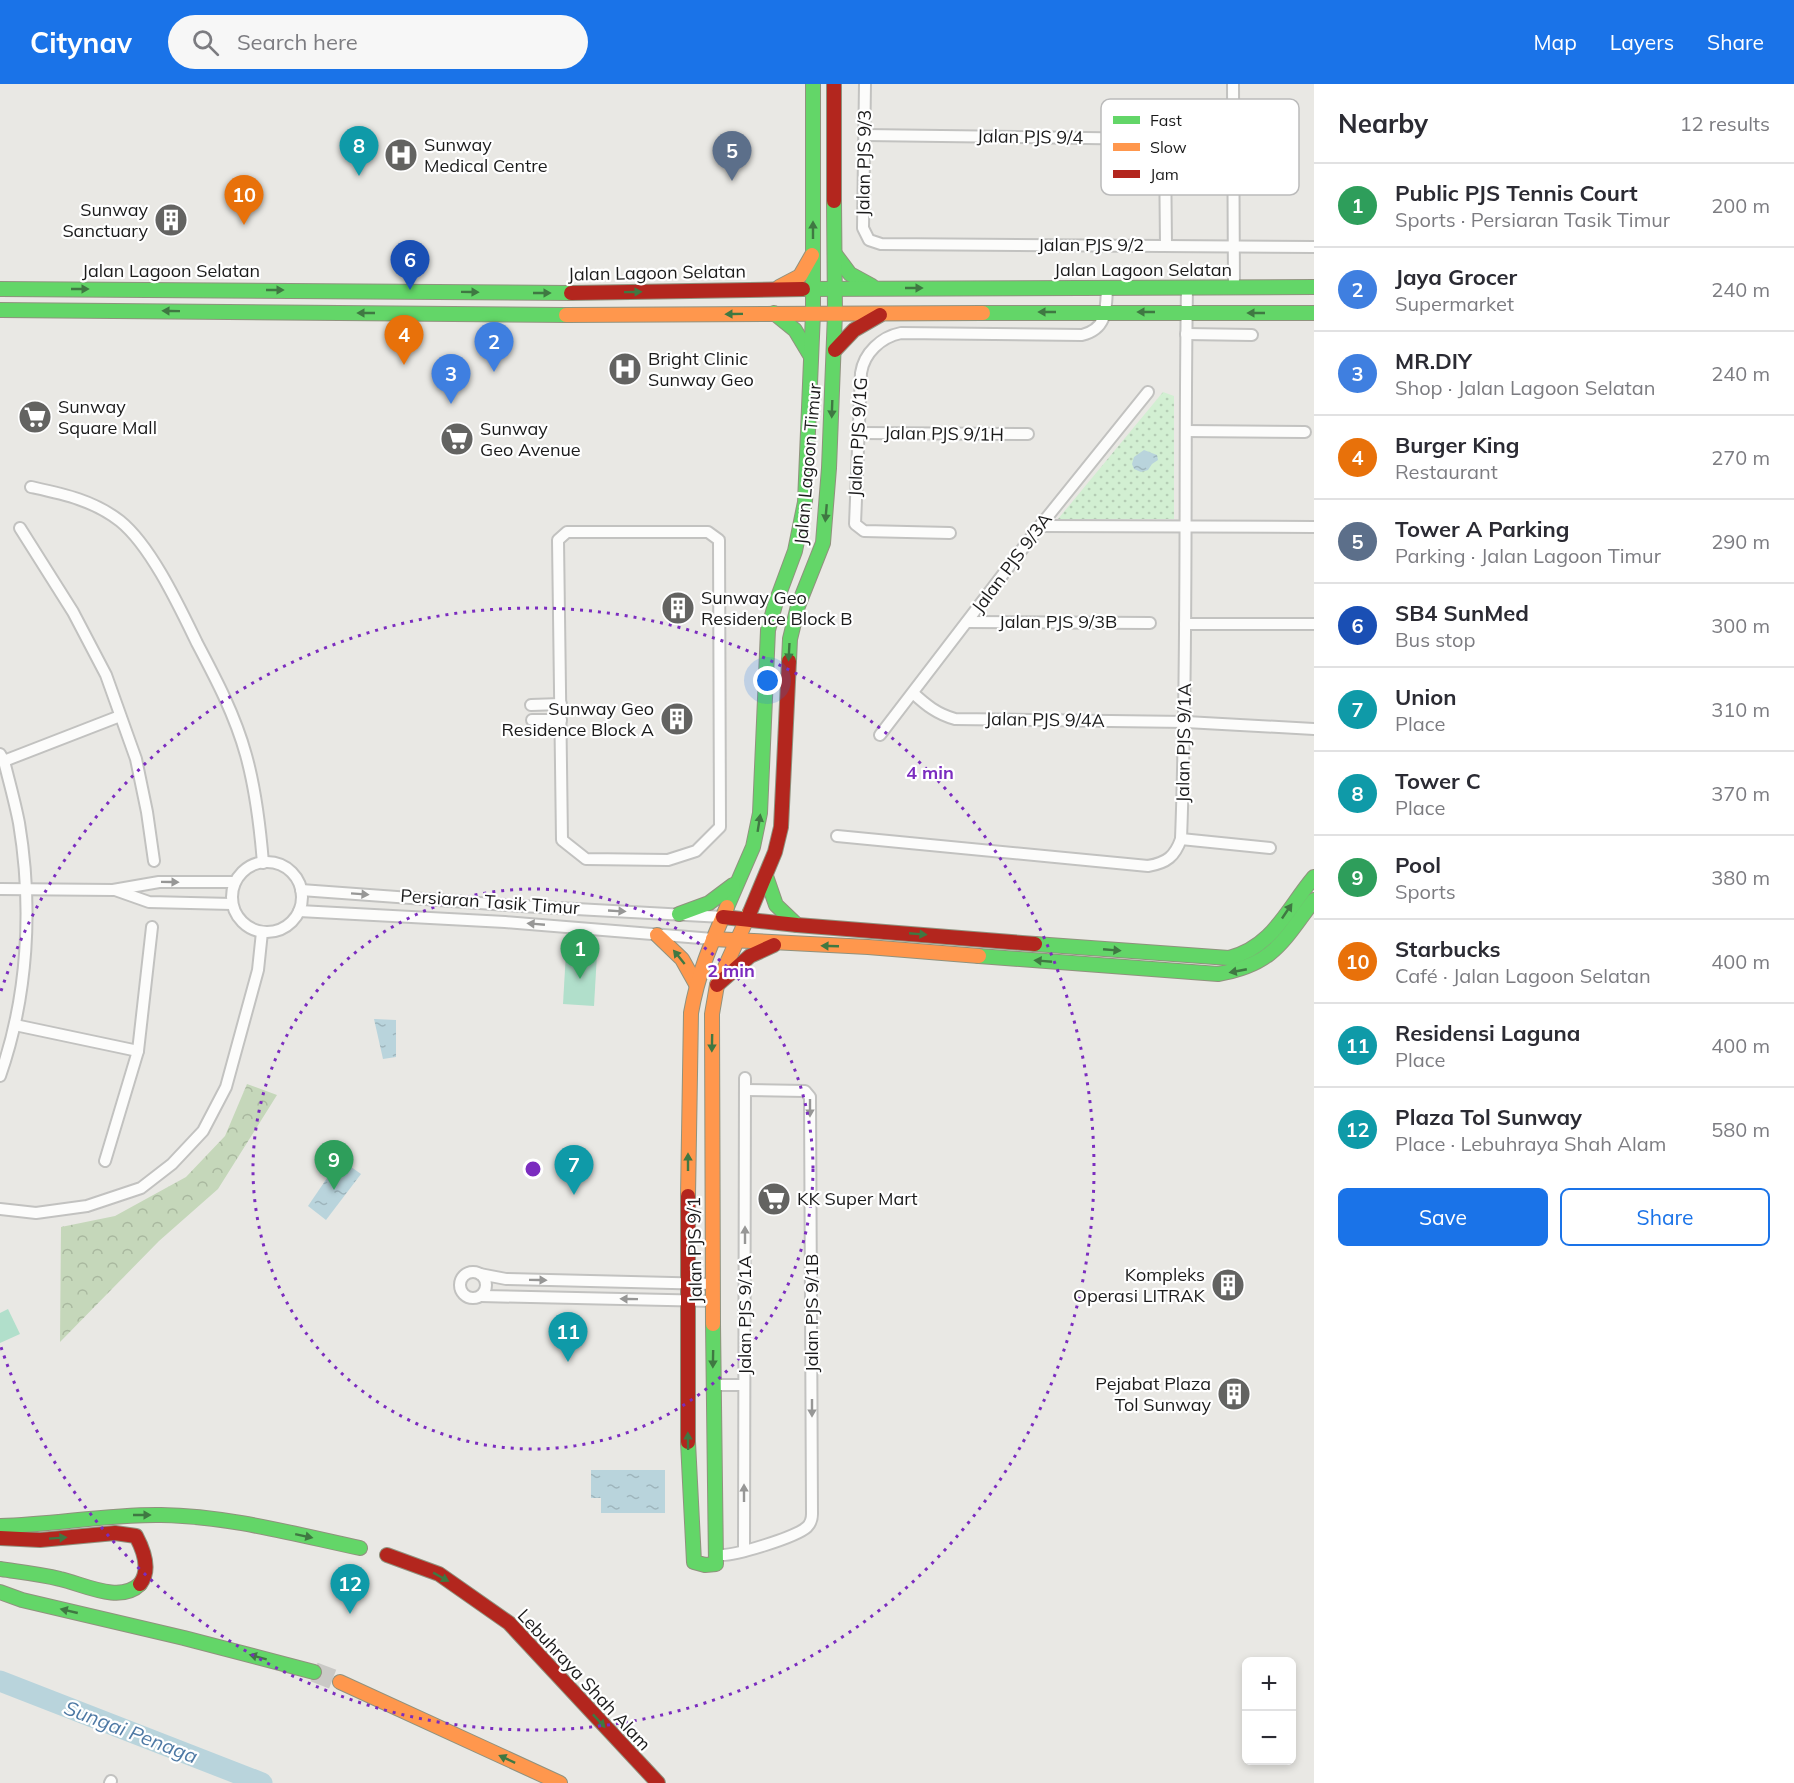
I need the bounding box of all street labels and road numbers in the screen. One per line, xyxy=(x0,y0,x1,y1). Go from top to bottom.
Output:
street label: Jalan PJS 9/3 xyxy=(851,110,876,216)
street label: Jalan PJS 9/4 xyxy=(977,124,1084,149)
street label: Jalan PJS 9/2 xyxy=(1038,233,1144,256)
street label: Jalan Lagoon Selatan xyxy=(1054,258,1232,281)
street label: Jalan Lagoon Selatan xyxy=(82,259,260,282)
street label: Jalan Lagoon Selatan xyxy=(568,259,746,286)
street label: Jalan PJS 9/1G xyxy=(843,377,872,497)
street label: Jalan Lagoon Timur xyxy=(789,382,826,546)
street label: Jalan PJS 9/1H xyxy=(884,421,1004,446)
street label: Jalan PJS 9/3A xyxy=(966,508,1057,617)
street label: Jalan PJS 9/3B xyxy=(999,610,1117,633)
street label: Jalan PJS 9/1A xyxy=(1171,683,1196,803)
street label: Jalan PJS 9/4A xyxy=(985,707,1105,732)
street label: Persiaran Tasik Timur xyxy=(400,884,581,919)
street label: Jalan PJS 9/1 xyxy=(682,1197,707,1303)
street label: Jalan PJS 9/1B xyxy=(800,1254,823,1372)
street label: Jalan PJS 9/1A xyxy=(733,1255,756,1375)
street label: Lebuhraya Shah Alam xyxy=(513,1604,656,1755)

